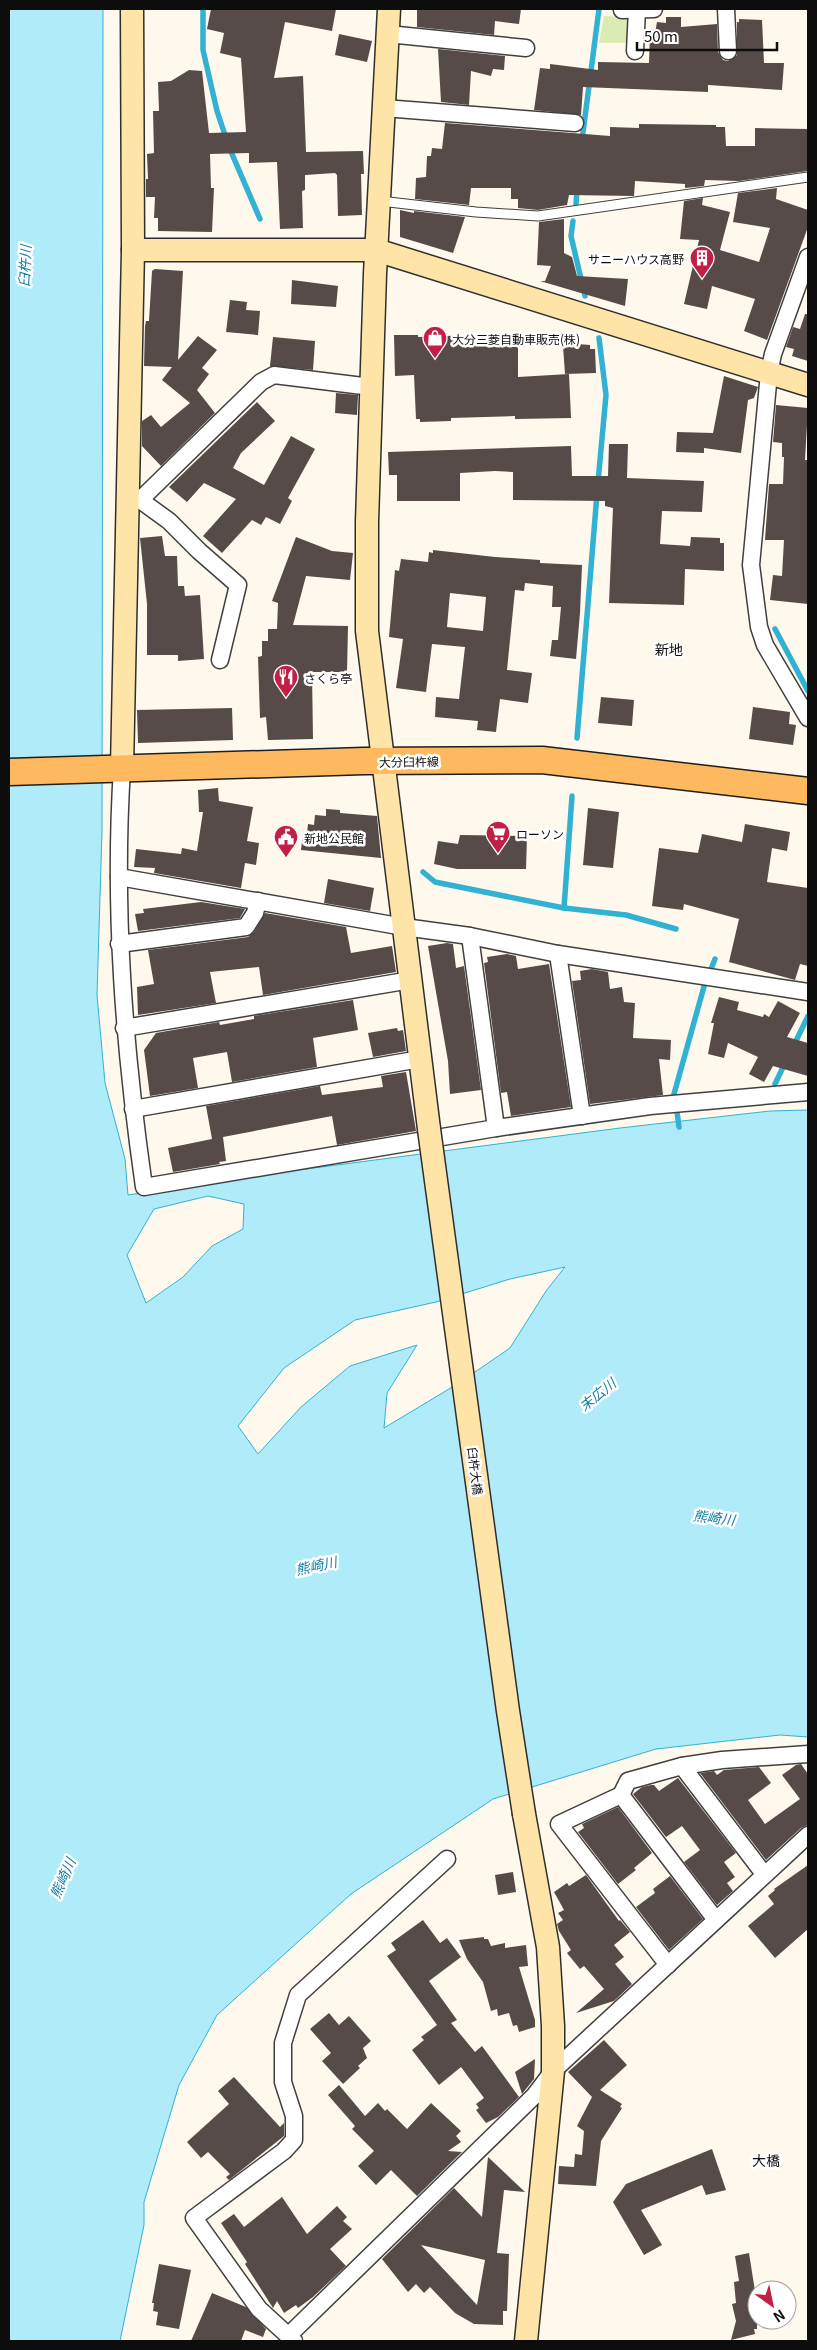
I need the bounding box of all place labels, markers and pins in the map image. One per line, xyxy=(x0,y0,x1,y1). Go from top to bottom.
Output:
building icon: サニーハウス高野 xyxy=(689,245,715,279)
place label: サニーハウス高野 xyxy=(588,250,684,267)
shop icon: 大分三菱自動車販売(株) xyxy=(422,325,448,359)
place label: 大分三菱自動車販売(株) xyxy=(452,330,580,347)
restaurant icon: さくら亭 xyxy=(273,664,299,698)
place label: さくら亭 xyxy=(304,669,352,686)
supermarket icon: ローソン xyxy=(485,820,511,854)
public building icon: 新地公民館 xyxy=(273,824,299,858)
place label: ローソン xyxy=(516,825,564,842)
place label: 新地公民館 xyxy=(304,829,364,846)

